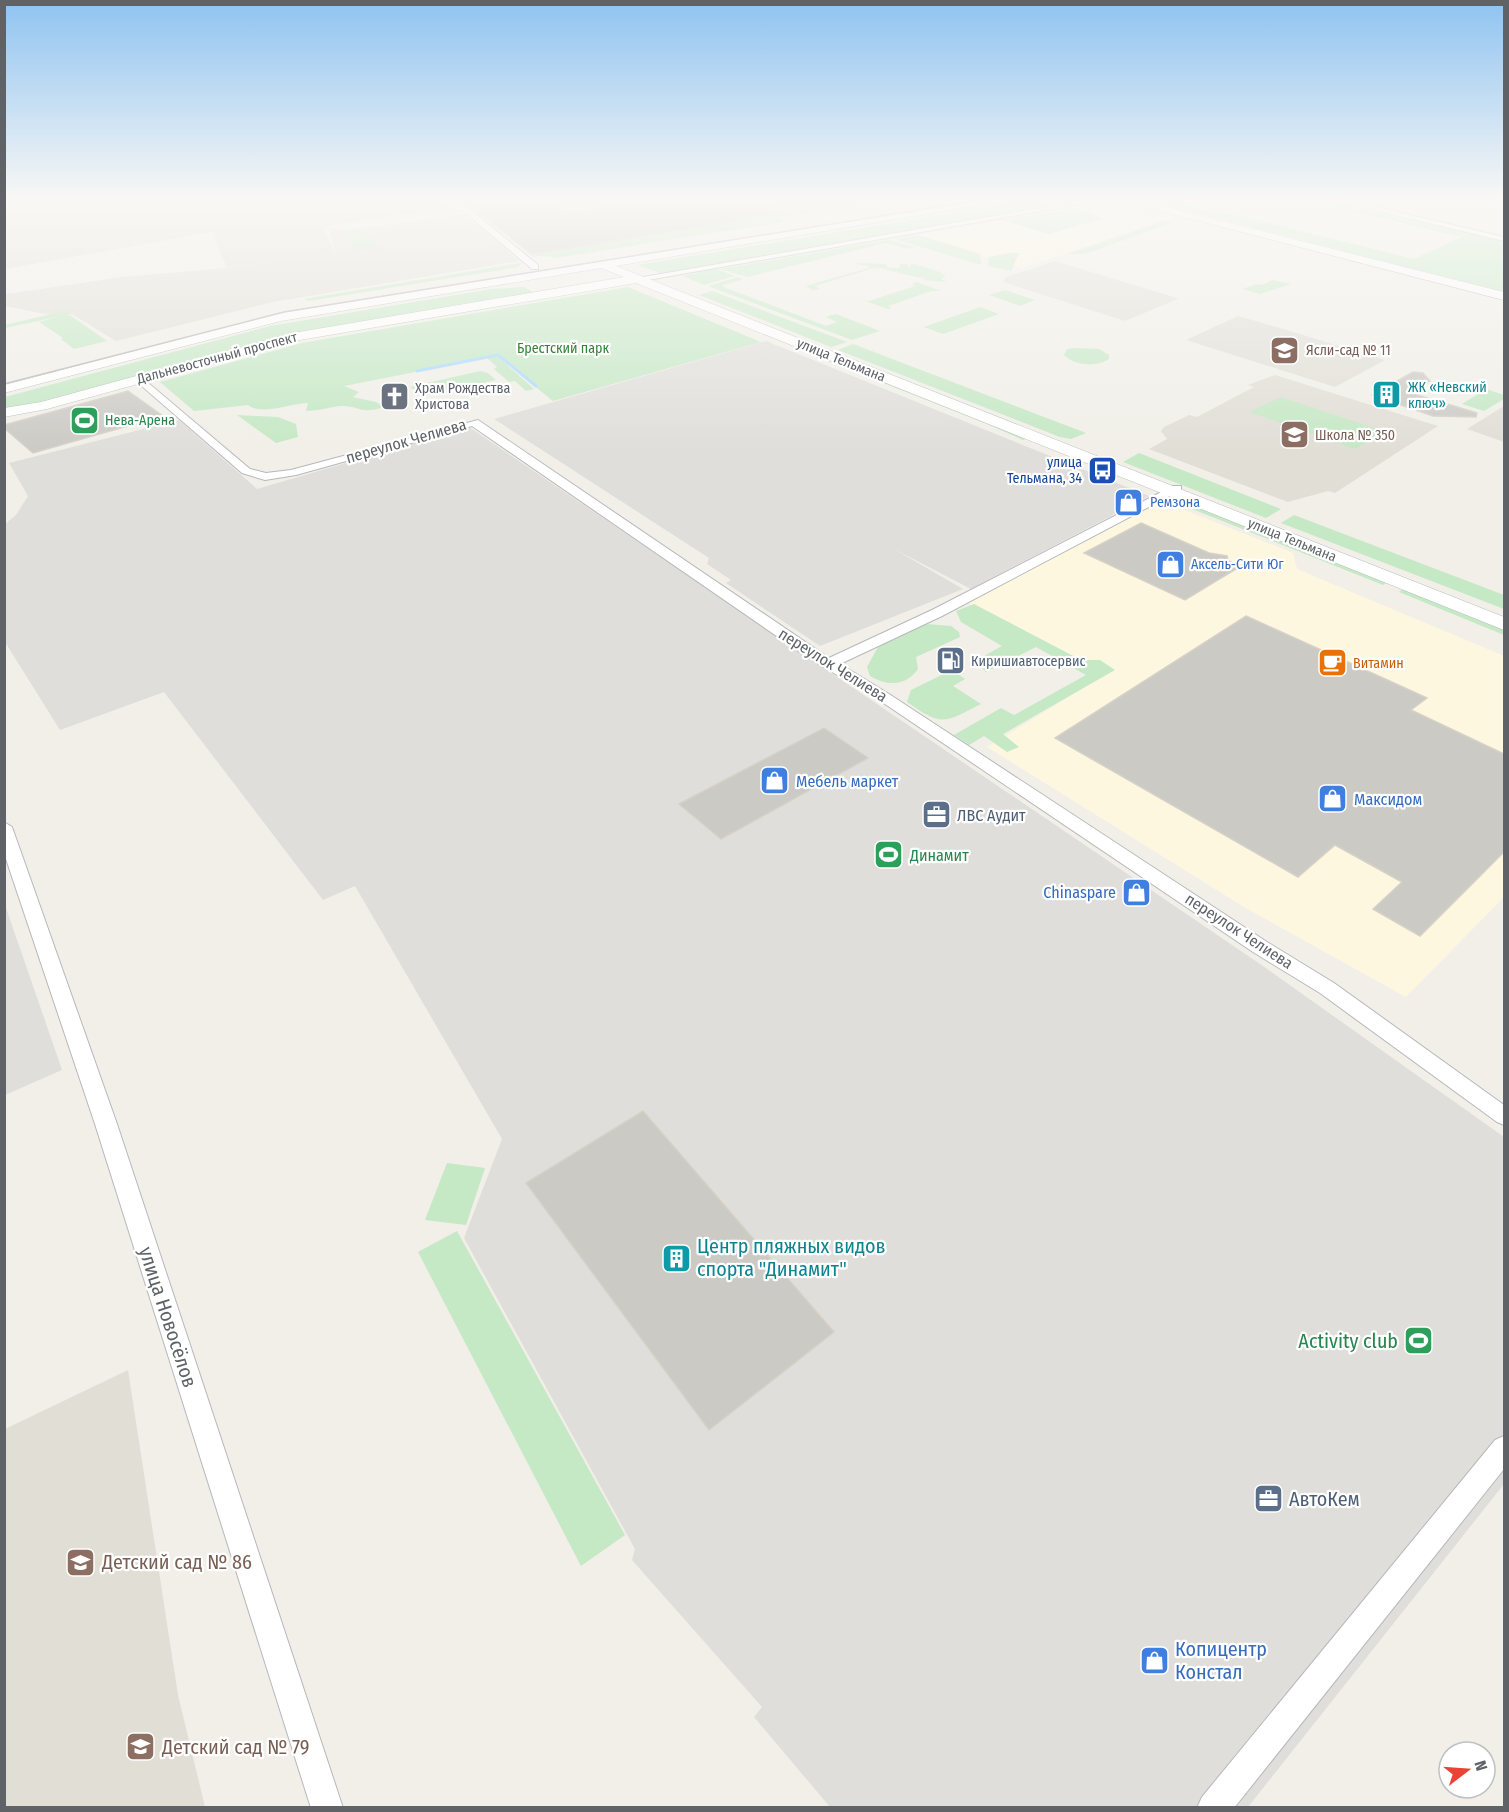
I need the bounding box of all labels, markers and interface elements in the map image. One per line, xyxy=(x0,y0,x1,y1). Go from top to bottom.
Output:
street label: Дальневосточный проспект xyxy=(134,328,299,388)
street label: улица Тельмана xyxy=(794,334,888,386)
school or university icon: Ясли-сад № 11 xyxy=(1269,334,1301,366)
park label: Брестский парк xyxy=(517,340,610,357)
place label: Ясли-сад № 11 xyxy=(1306,342,1391,359)
building icon: ЖК «Невский ключ» xyxy=(1371,379,1403,411)
place label: ЖК «Невский ключ» xyxy=(1408,379,1487,412)
church icon: Храм Рождества Христова xyxy=(378,380,410,412)
place label: Храм Рождества Христова xyxy=(415,380,510,413)
sports icon: Нева-Арена xyxy=(68,404,100,436)
place label: Нева-Арена xyxy=(105,412,175,429)
street label: переулок Челиева xyxy=(344,415,469,467)
school or university icon: Школа № 350 xyxy=(1278,419,1310,451)
place label: Школа № 350 xyxy=(1315,427,1395,444)
place label: улица Тельмана, 34 xyxy=(1007,454,1082,487)
bus stop icon: улица Тельмана, 34 xyxy=(1087,454,1119,486)
shop icon: Ремзона xyxy=(1113,486,1145,518)
place label: Ремзона xyxy=(1150,494,1200,511)
street label: улица Тельмана xyxy=(1245,514,1339,566)
shop icon: Аксель-Сити Юг xyxy=(1154,548,1186,580)
place label: Аксель-Сити Юг xyxy=(1191,556,1284,573)
street label: переулок Челиева xyxy=(775,624,891,706)
fuel station icon: Киришиавтосервис xyxy=(934,645,966,677)
cafe icon: Витамин xyxy=(1316,647,1348,679)
place label: Киришиавтосервис xyxy=(971,653,1085,670)
place label: Витамин xyxy=(1353,655,1404,672)
shop icon: Мебель маркет xyxy=(759,765,791,797)
place label: Мебель маркет xyxy=(796,772,899,791)
shop icon: Максидом xyxy=(1317,783,1349,815)
place label: Максидом xyxy=(1354,790,1422,809)
office icon: ЛВС Аудит xyxy=(920,799,952,831)
place label: ЛВС Аудит xyxy=(957,806,1026,825)
sports icon: Динамит xyxy=(873,839,905,871)
place label: Динамит xyxy=(909,846,969,865)
shop icon: Chinaspare xyxy=(1121,876,1153,908)
place label: Chinaspare xyxy=(1043,883,1116,902)
street label: переулок Челиева xyxy=(1182,889,1297,973)
place label: Центр пляжных видов спорта "Динамит" xyxy=(697,1234,886,1281)
building icon: Центр пляжных видов спорта "Динамит" xyxy=(660,1242,692,1274)
street label: улица Новосёлов xyxy=(134,1244,202,1390)
sports icon: Activity club xyxy=(1403,1325,1435,1357)
place label: Activity club xyxy=(1298,1329,1398,1353)
office icon: АвтоКем xyxy=(1252,1483,1284,1515)
place label: АвтоКем xyxy=(1289,1487,1360,1511)
school or university icon: Детский сад № 86 xyxy=(65,1546,97,1578)
place label: Детский сад № 86 xyxy=(101,1550,252,1574)
place label: Копицентр Констал xyxy=(1175,1637,1267,1684)
shop icon: Копицентр Констал xyxy=(1138,1645,1170,1677)
school or university icon: Детский сад № 79 xyxy=(125,1731,157,1763)
place label: Детский сад № 79 xyxy=(161,1735,310,1759)
north arrow xyxy=(1437,1740,1497,1800)
text: N xyxy=(1470,1758,1491,1773)

